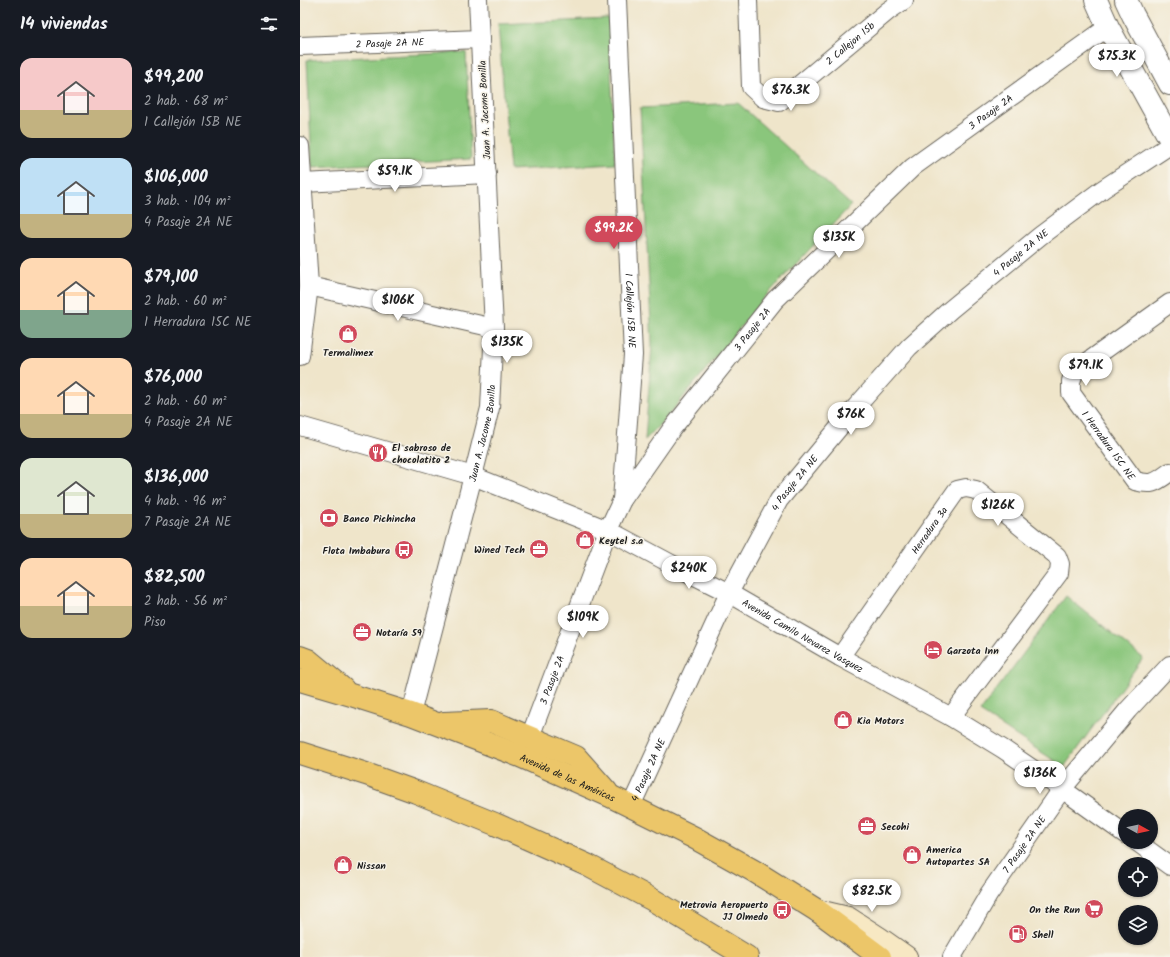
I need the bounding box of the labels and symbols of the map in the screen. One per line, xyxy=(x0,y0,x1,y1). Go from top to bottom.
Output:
street label: 2 Callejon 15b xyxy=(822,18,879,69)
street label: 2 Pasaje 2A NE xyxy=(355,34,426,53)
pin: $75.3K xyxy=(1084,44,1150,78)
street label: Juan A. Jacome Bonilla xyxy=(474,60,496,160)
pin: $76.3K xyxy=(758,78,824,112)
street label: 3 Pasaje 2A xyxy=(965,91,1017,134)
pin: $59.1K xyxy=(362,159,428,193)
pin: $99.2K xyxy=(581,216,647,250)
pin: $135K xyxy=(811,225,867,259)
street label: 4 Pasaje 2A NE xyxy=(989,225,1053,281)
street label: 1 Callejón 15B NE xyxy=(620,273,640,350)
pin: $106K xyxy=(370,288,426,322)
street label: 3 Pasaje 2A xyxy=(730,304,775,355)
shop icon: Termalimex xyxy=(337,323,359,345)
pin: $135K xyxy=(479,330,535,364)
place label: Termalimex xyxy=(323,345,373,361)
pin: $79.1K xyxy=(1053,353,1119,387)
street label: Juan A. Jacome Bonilla xyxy=(465,384,500,484)
pin: $76K xyxy=(827,402,875,436)
street label: 1 Herradura 15C NE xyxy=(1077,408,1140,485)
place label: El sabroso de chocolatito 2 xyxy=(392,440,451,468)
restaurant icon: El sabroso de chocolatito 2 xyxy=(367,442,389,464)
street label: 4 Pasaje 2A NE xyxy=(768,451,823,514)
pin: $126K xyxy=(970,493,1026,527)
street label: Herradura 3a xyxy=(907,503,952,558)
bank icon: Banco Pichincha xyxy=(318,507,340,529)
place label: Banco Pichincha xyxy=(343,511,416,527)
shop icon: Keytel s.a xyxy=(574,529,596,551)
place label: Keytel s.a xyxy=(599,533,643,549)
office icon: Wined Tech xyxy=(528,538,550,560)
bus stop icon: Flota Imbabura xyxy=(393,539,415,561)
place label: Wined Tech xyxy=(474,542,525,558)
place label: Flota Imbabura xyxy=(323,543,390,559)
pin: $240K xyxy=(661,556,717,590)
street label: Avenida Camilo Nevarez Vasquez xyxy=(739,595,866,677)
pin: $109K xyxy=(555,605,611,639)
office icon: Notaría 59 xyxy=(351,621,373,643)
place label: Notaría 59 xyxy=(376,625,422,641)
hotel icon: Garzota Inn xyxy=(922,639,944,661)
place label: Garzota Inn xyxy=(947,643,999,659)
street label: 3 Pasaje 2A xyxy=(536,653,569,707)
shop icon: Kia Motors xyxy=(832,709,854,731)
place label: Kia Motors xyxy=(857,713,904,729)
street label: 4 Pasaje 2A NE xyxy=(627,735,671,804)
street label: Avenida de las Américas xyxy=(517,750,618,807)
pin: $136K xyxy=(1012,761,1068,795)
north arrow xyxy=(1118,809,1158,849)
street label: 7 Pasaje 2A NE xyxy=(999,811,1051,877)
office icon: Secohi xyxy=(856,815,878,837)
place label: Secohi xyxy=(881,819,909,835)
place label: America Autopartes SA xyxy=(926,842,990,870)
shop icon: America Autopartes SA xyxy=(901,844,923,866)
shop icon: Nissan xyxy=(332,854,354,876)
place label: Nissan xyxy=(357,858,386,874)
pin: $82.5K xyxy=(839,879,905,913)
place label: Metrovia Aeropuerto JJ Olmedo xyxy=(680,897,768,925)
supermarket icon: On the Run xyxy=(1083,898,1105,920)
bus stop icon: Metrovia Aeropuerto JJ Olmedo xyxy=(771,899,793,921)
place label: On the Run xyxy=(1029,902,1080,918)
fuel station icon: Shell xyxy=(1007,923,1029,945)
place label: Shell xyxy=(1032,927,1054,943)

